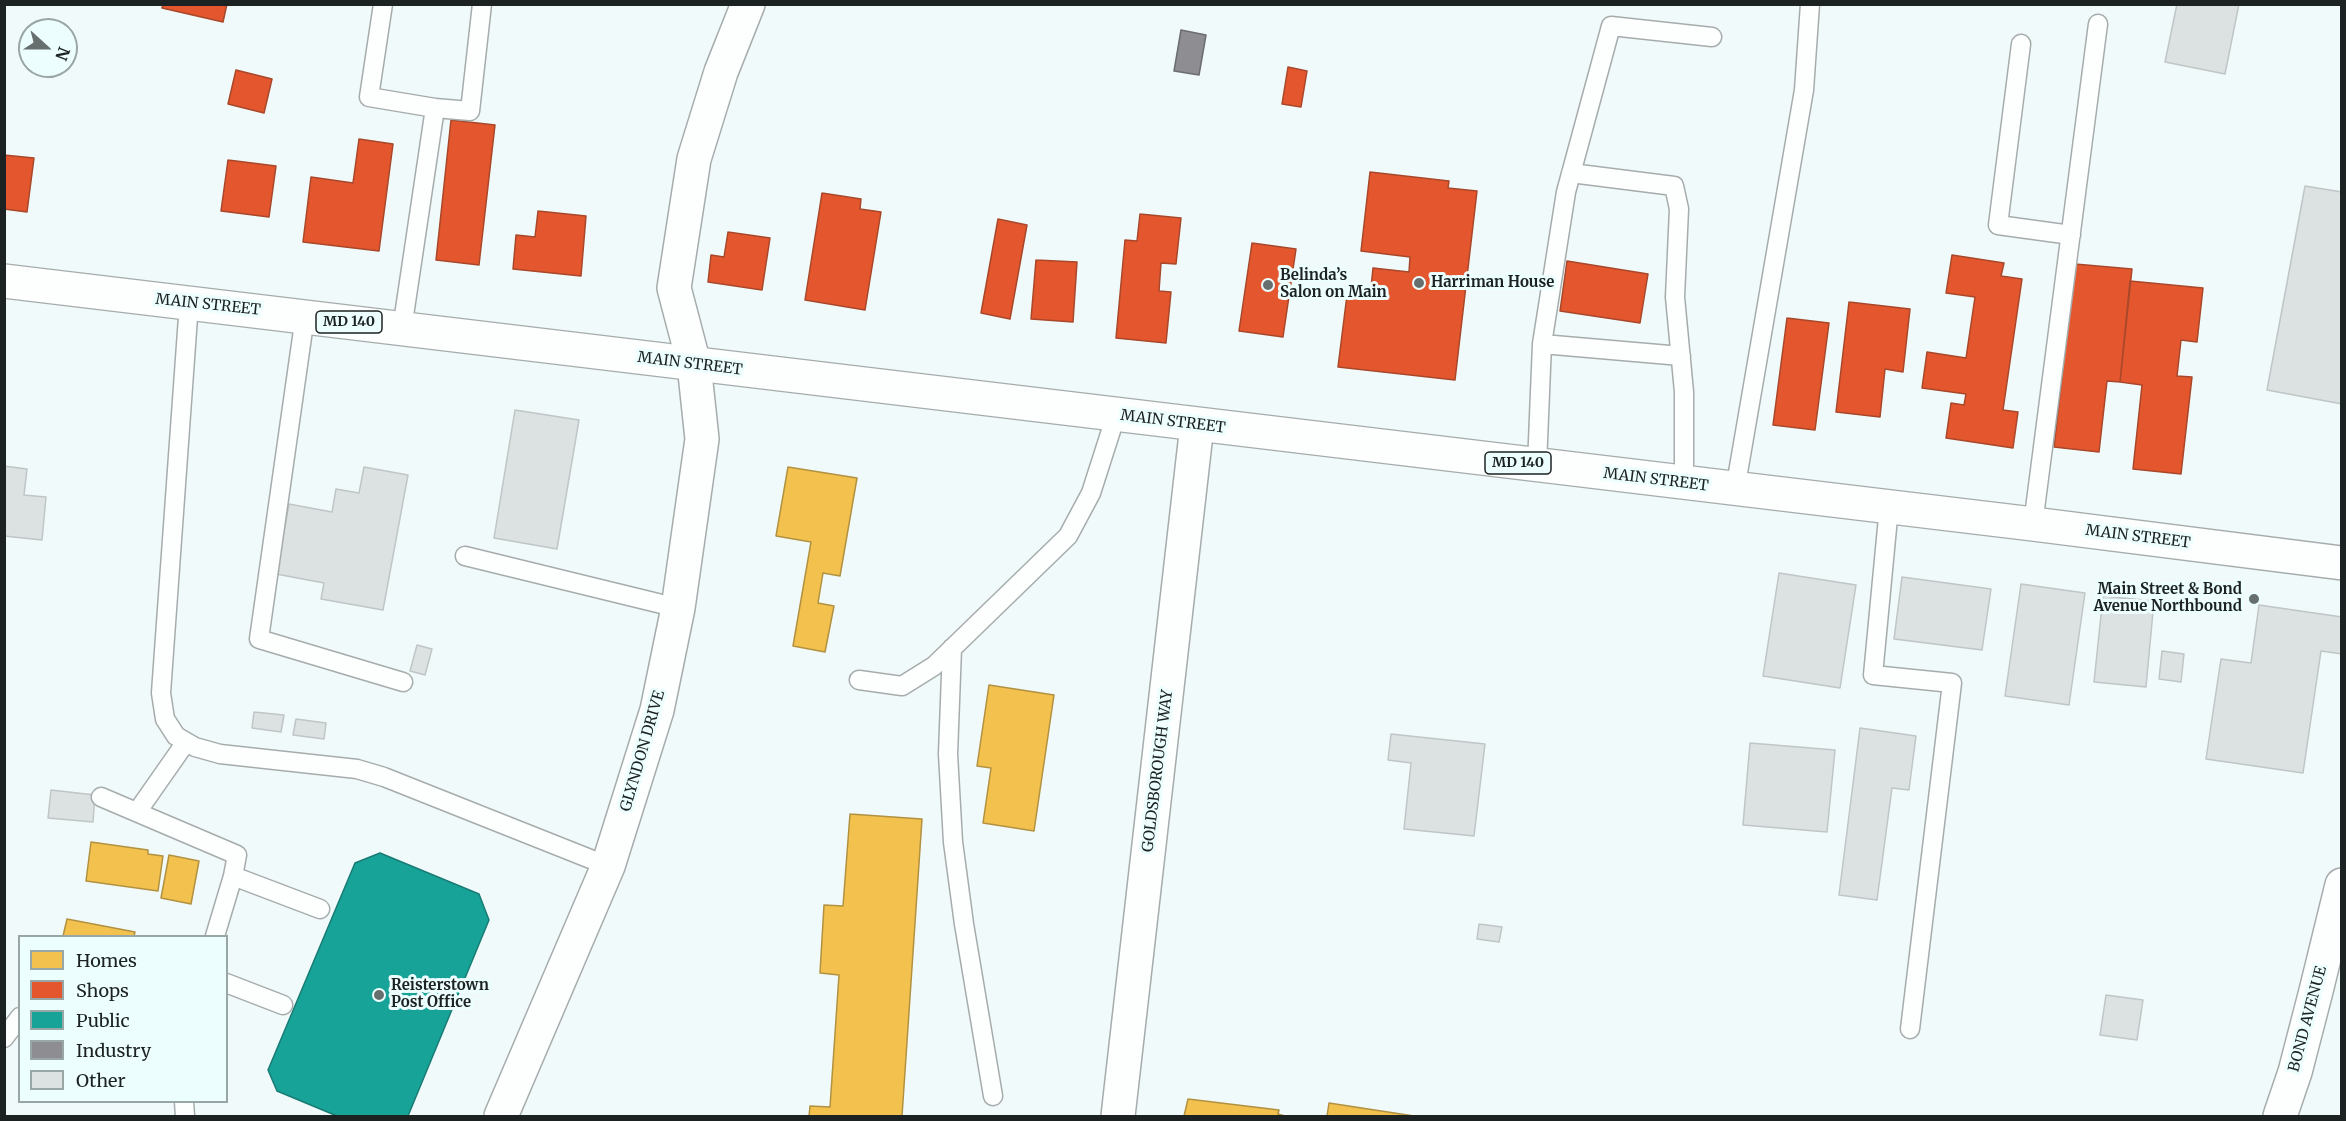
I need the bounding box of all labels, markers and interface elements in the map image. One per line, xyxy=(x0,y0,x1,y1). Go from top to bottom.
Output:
north arrow xyxy=(18,18,78,78)
text: N xyxy=(51,44,75,63)
place label: Belinda’s Salon on Main xyxy=(1280,267,1387,302)
place label: Harriman House xyxy=(1431,274,1554,292)
marker: Harriman House xyxy=(1412,276,1426,290)
marker: Belinda’s Salon on Main xyxy=(1261,278,1275,292)
street label: MAIN STREET xyxy=(155,291,261,319)
road number: MD 140 xyxy=(316,311,382,333)
street label: MAIN STREET xyxy=(636,349,744,379)
street label: MAIN STREET xyxy=(1119,407,1227,437)
road number: MD 140 xyxy=(1485,452,1551,474)
street label: MAIN STREET xyxy=(1602,465,1710,495)
street label: MAIN STREET xyxy=(2084,522,2192,552)
place label: Main Street & Bond Avenue Northbound xyxy=(2093,581,2242,616)
marker: Main Street & Bond Avenue Northbound xyxy=(2247,592,2261,606)
street label: GLYNDON DRIVE xyxy=(617,688,669,814)
street label: GOLDSBOROUGH WAY xyxy=(1139,689,1177,853)
legend xyxy=(18,935,228,1103)
text: Homes xyxy=(76,949,137,972)
street label: BOND AVENUE xyxy=(2285,964,2331,1074)
place label: Reisterstown Post Office xyxy=(391,977,489,1012)
text: Shops xyxy=(76,979,129,1002)
marker: Reisterstown Post Office xyxy=(372,988,386,1002)
text: Public xyxy=(76,1009,130,1032)
text: Industry xyxy=(76,1039,151,1062)
text: Other xyxy=(76,1069,126,1092)

